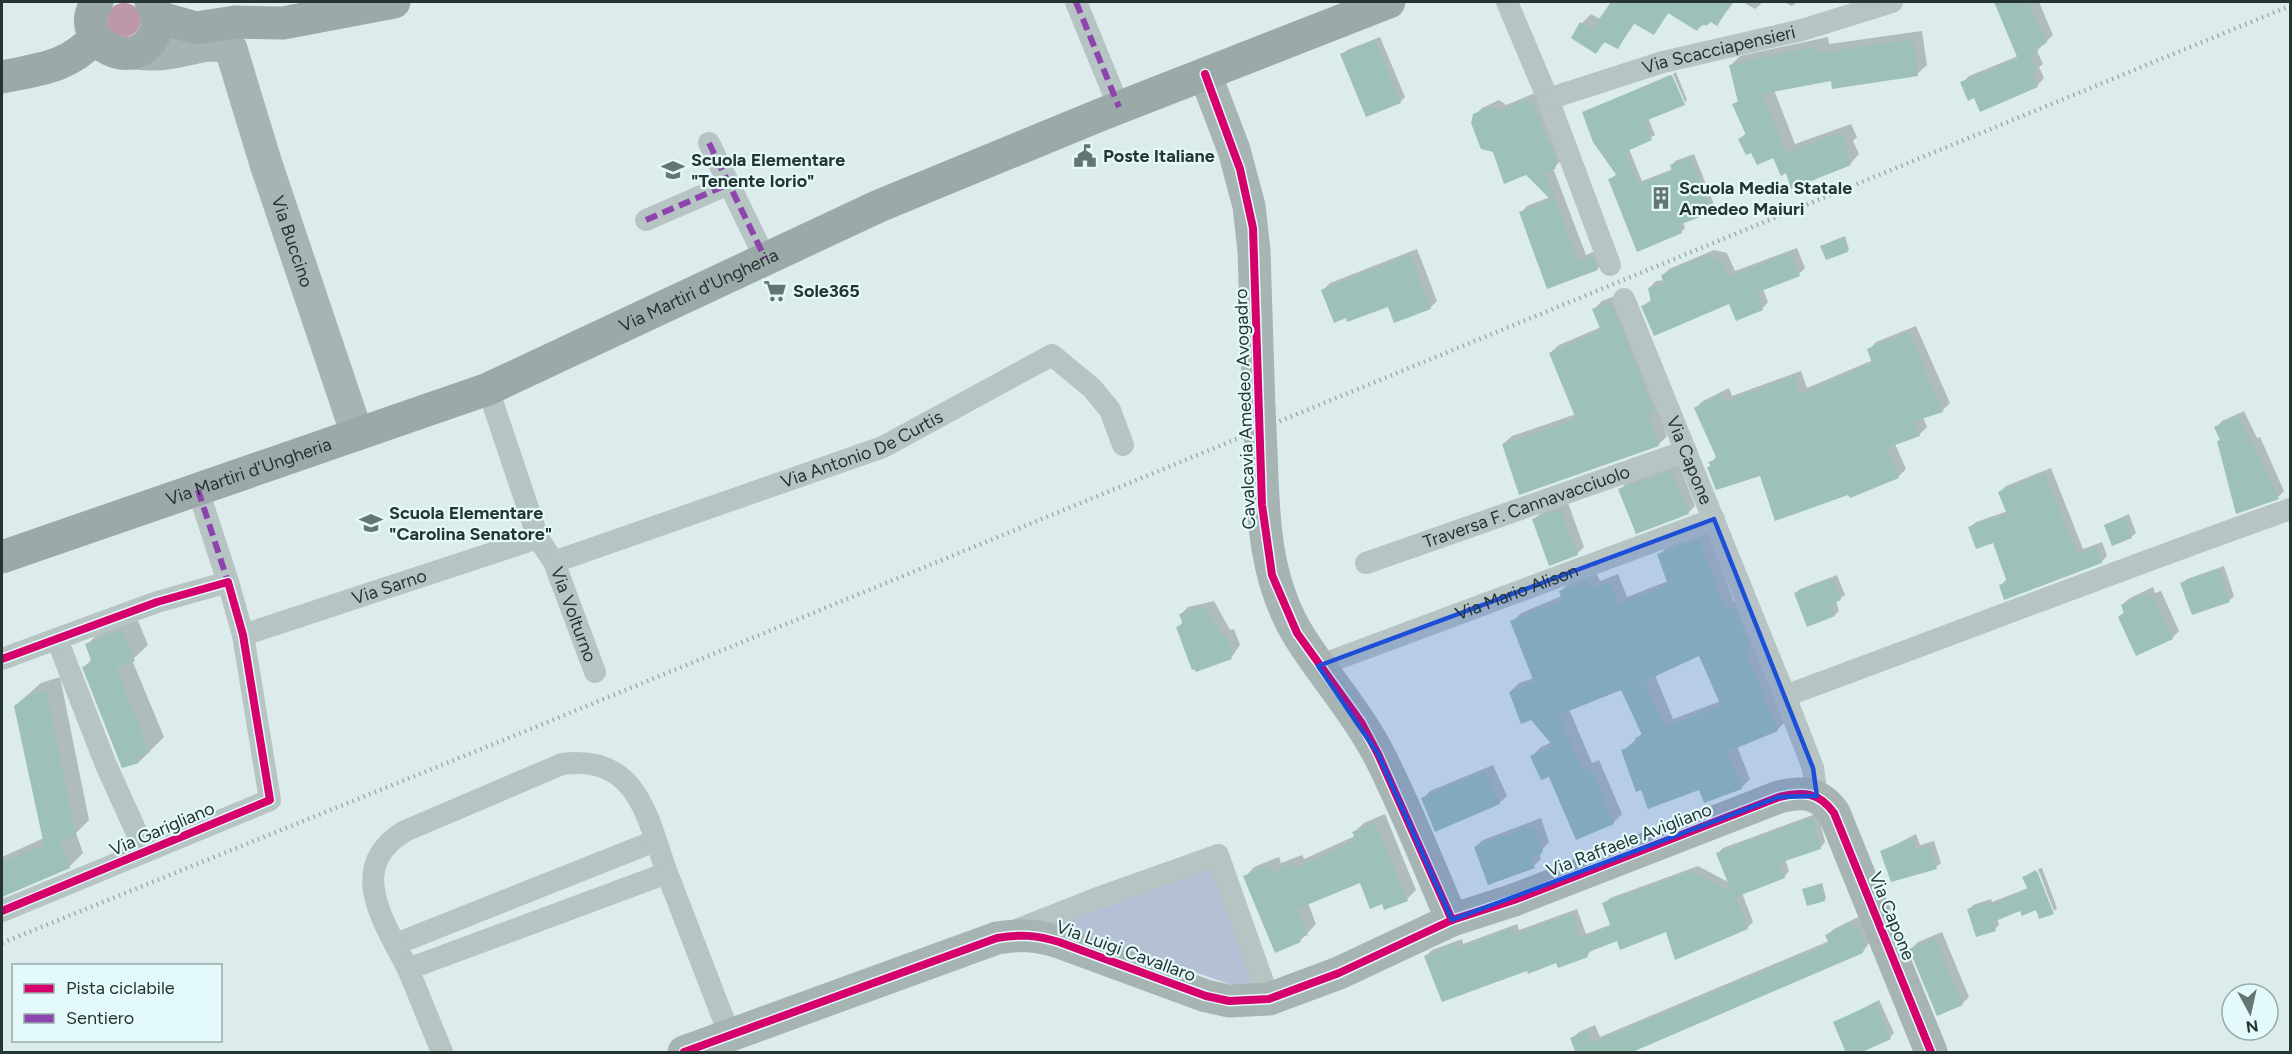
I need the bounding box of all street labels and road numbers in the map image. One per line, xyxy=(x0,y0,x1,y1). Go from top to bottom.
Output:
street label: Via Scacciapensieri xyxy=(1640,21,1797,79)
street label: Via Buccino xyxy=(266,193,318,290)
street label: Via Martiri d'Ungheria xyxy=(616,244,782,337)
street label: Cavalcavia Amedeo Avogadro xyxy=(1230,288,1260,530)
street label: Via Antonio De Curtis xyxy=(778,406,947,493)
street label: Via Capone xyxy=(1662,413,1717,508)
street label: Via Martiri d'Ungheria xyxy=(163,433,334,510)
street label: Traversa F. Cannavacciuolo xyxy=(1420,461,1633,553)
street label: Via Mario Alison xyxy=(1452,559,1581,625)
street label: Via Sarno xyxy=(349,564,429,609)
street label: Via Volturno xyxy=(546,564,601,665)
street label: Via Garigliano xyxy=(106,797,218,861)
street label: Via Raffaele Avigliano xyxy=(1543,798,1715,882)
street label: Via Capone xyxy=(1864,869,1920,964)
street label: Via Luigi Cavallaro xyxy=(1053,916,1199,986)

